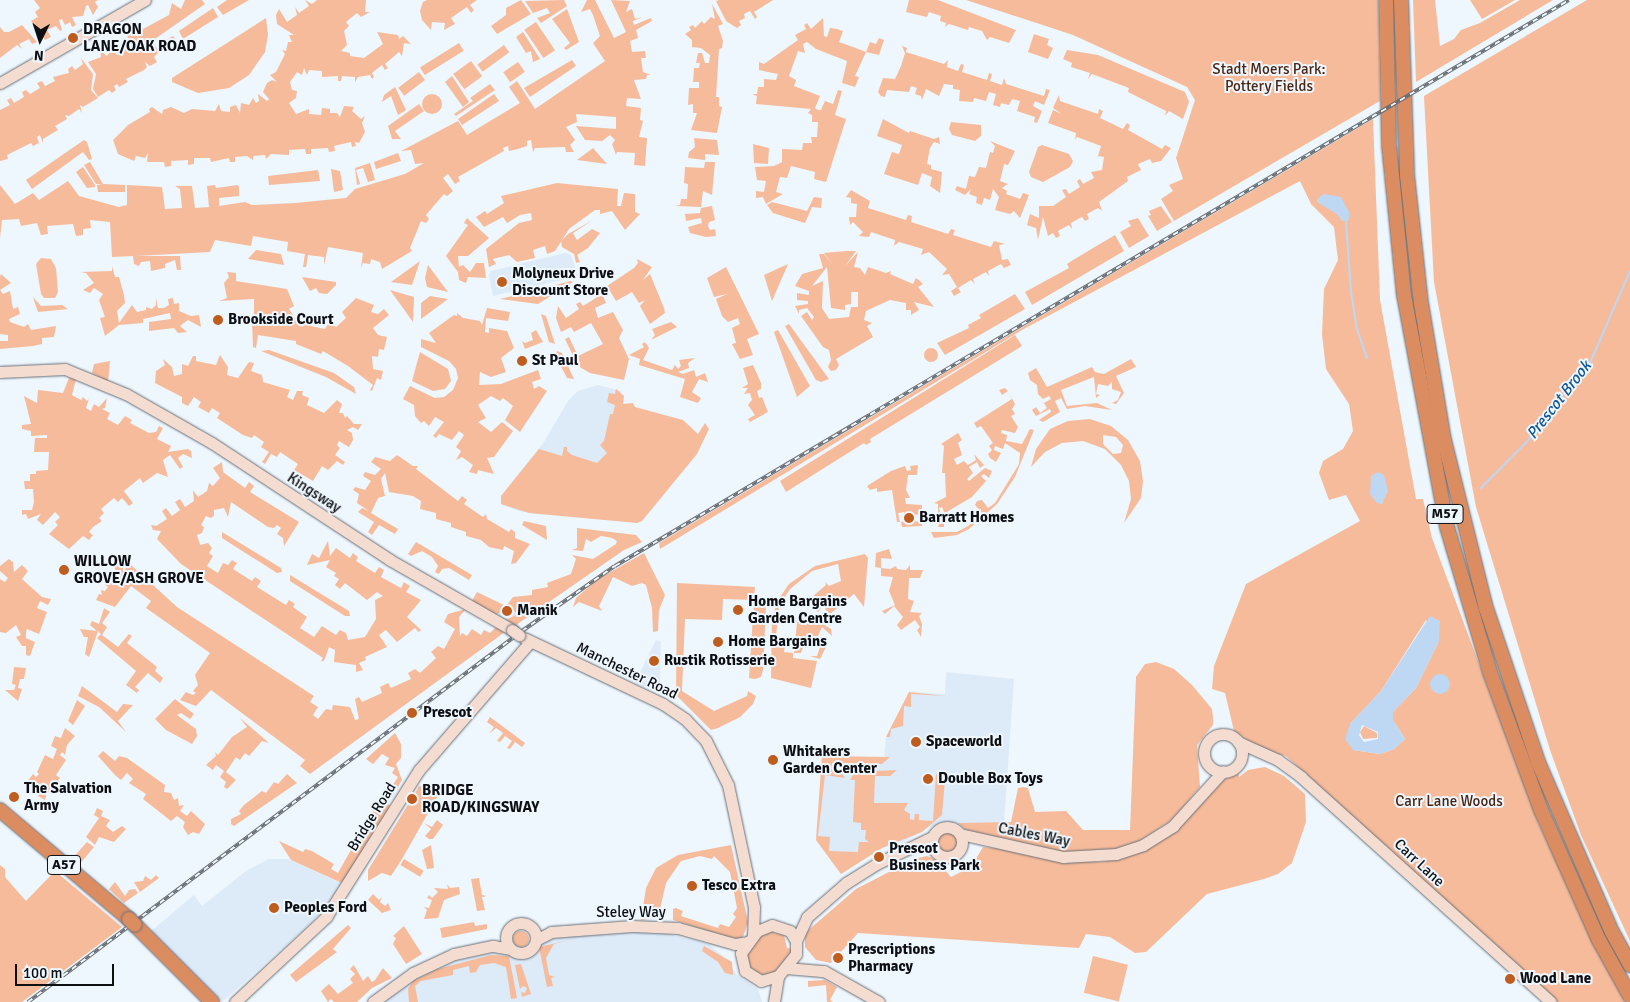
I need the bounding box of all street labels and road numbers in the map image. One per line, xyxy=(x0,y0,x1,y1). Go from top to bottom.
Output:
street label: Kingsway xyxy=(284,469,344,517)
road number: M57 xyxy=(1426,502,1464,526)
street label: Manchester Road xyxy=(573,639,681,703)
street label: Bridge Road xyxy=(344,779,400,855)
street label: Cables Way xyxy=(997,819,1071,851)
street label: Carr Lane xyxy=(1390,835,1448,891)
road number: A57 xyxy=(46,854,82,876)
street label: Steley Way xyxy=(596,904,666,922)

